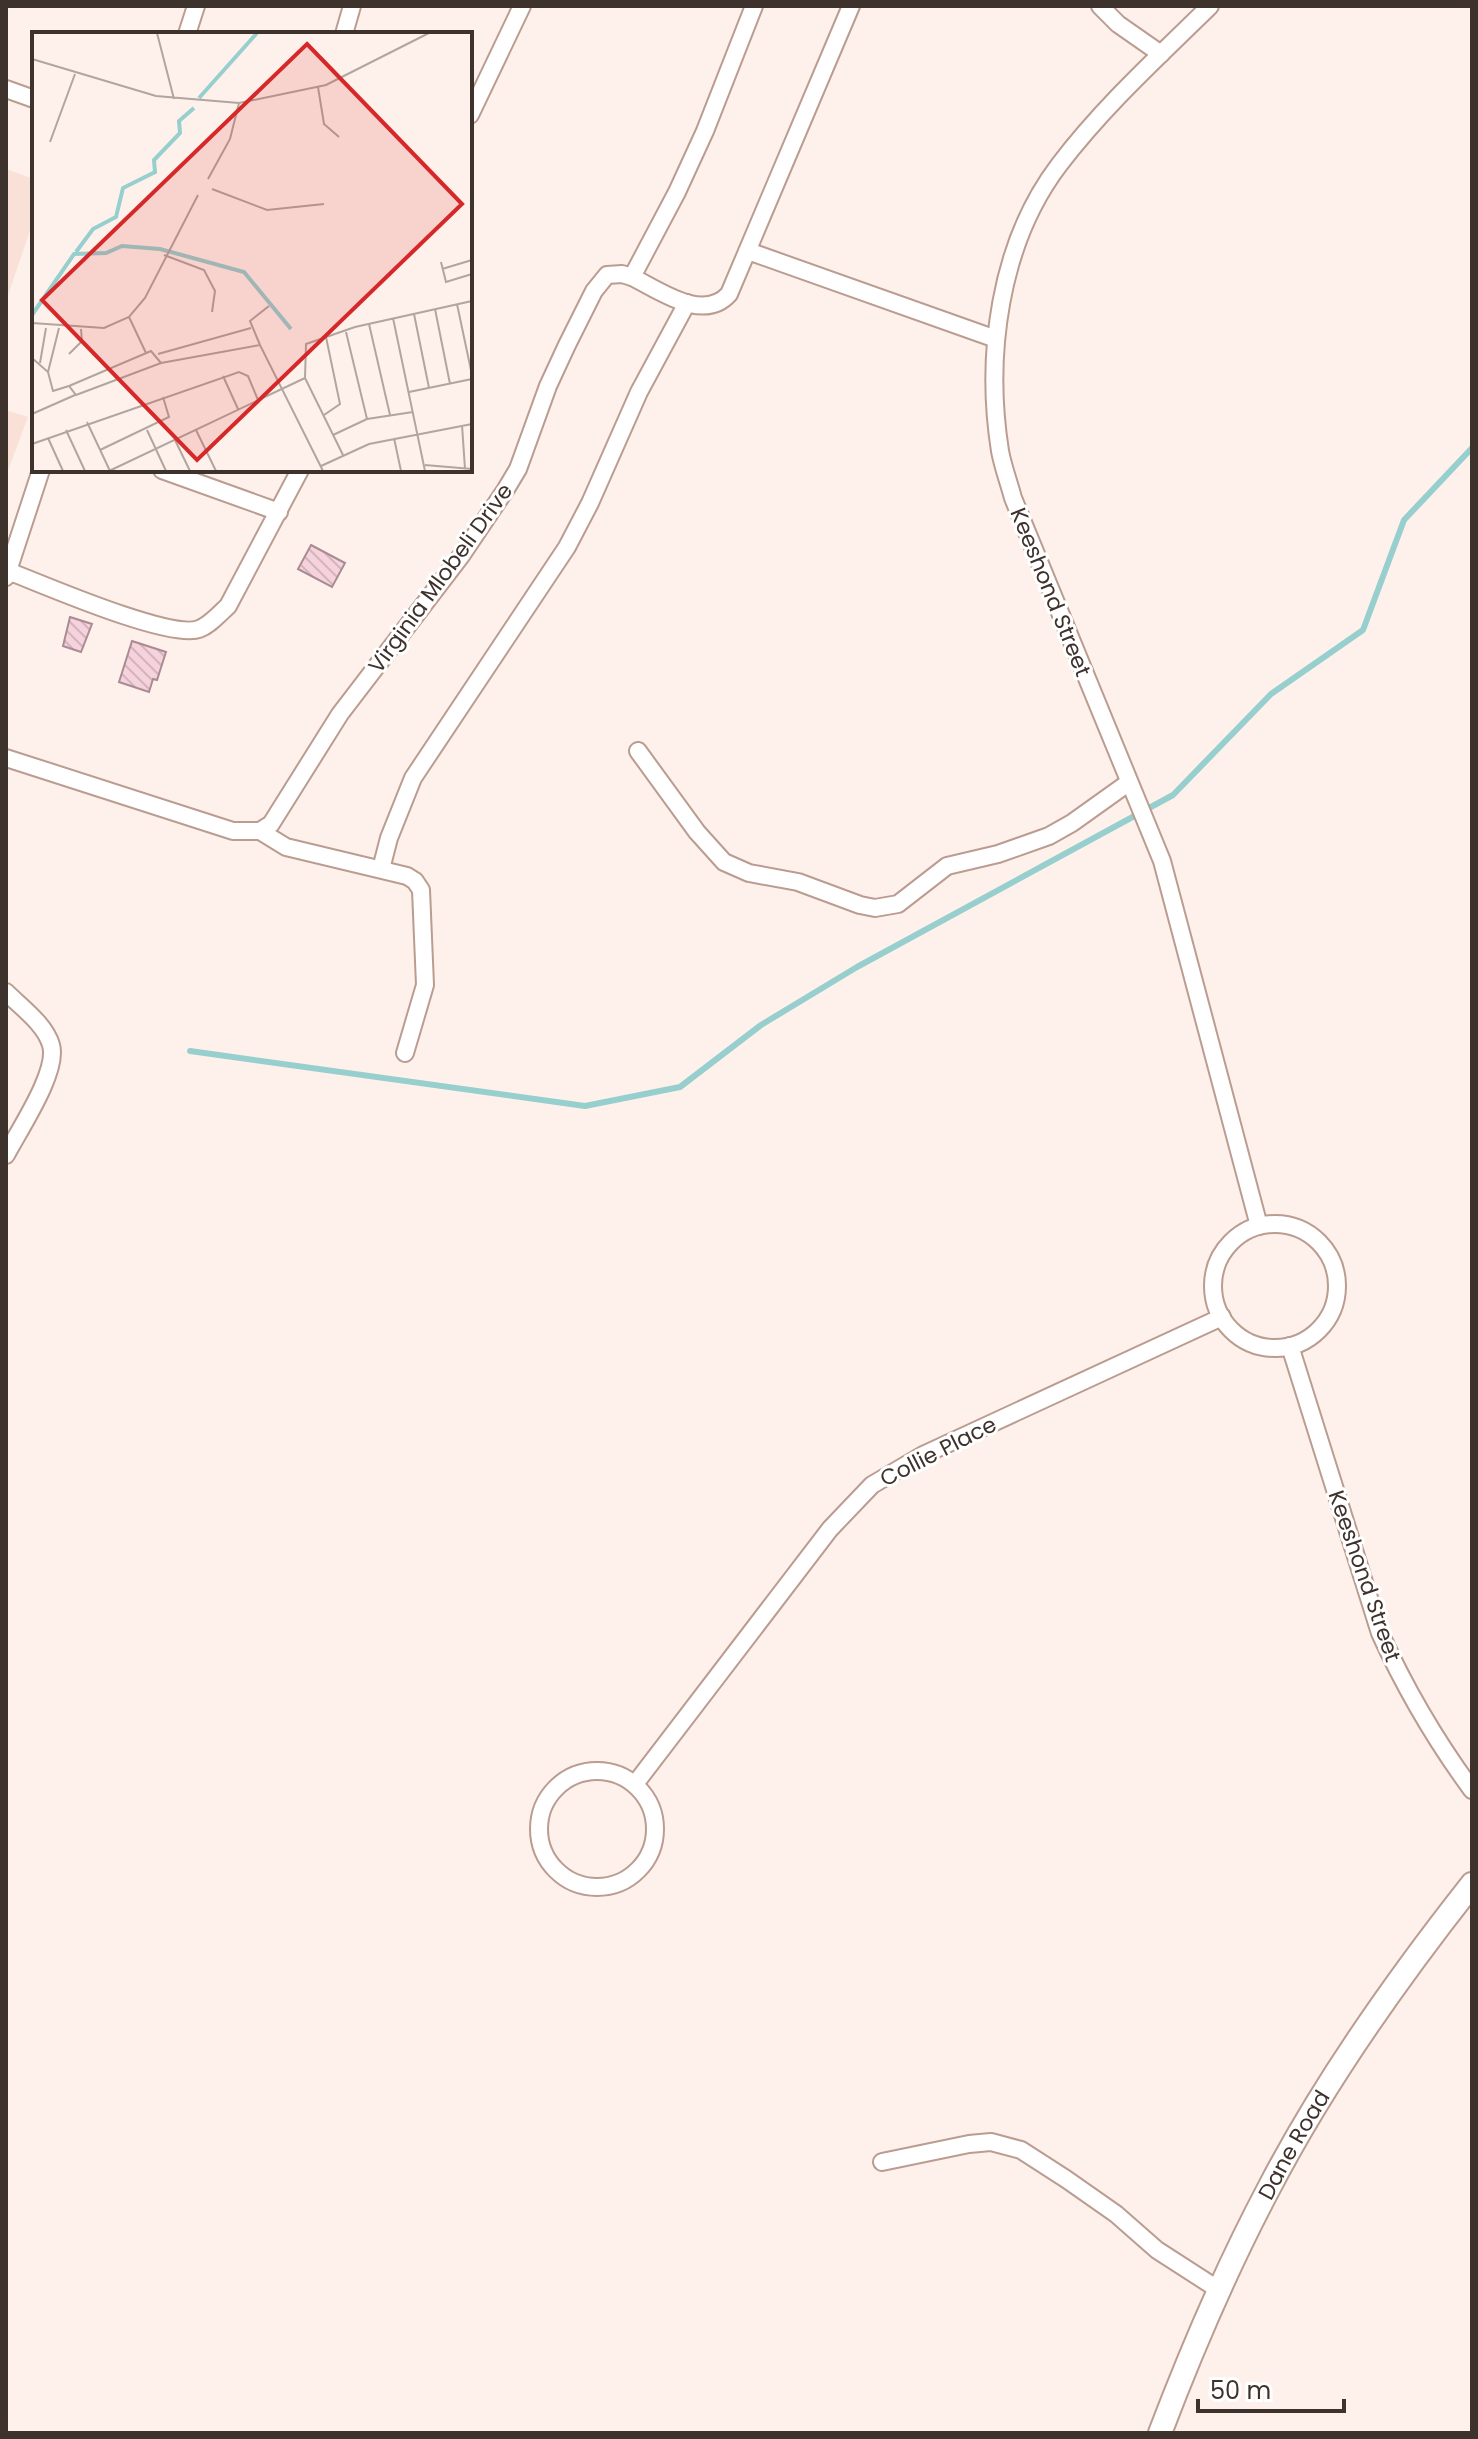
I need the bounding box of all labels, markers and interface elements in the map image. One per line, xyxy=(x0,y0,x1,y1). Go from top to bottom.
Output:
inset map xyxy=(32,32,472,472)
street label: Virginia Mlobeli Drive xyxy=(361,477,520,680)
street label: Keeshond Street xyxy=(1003,503,1099,681)
street label: Collie Place xyxy=(875,1409,1002,1494)
street label: Keeshond Street xyxy=(1321,1486,1408,1666)
street label: Dane Road xyxy=(1251,2084,1337,2205)
scale bar xyxy=(1198,2363,1344,2413)
text: 50 m xyxy=(1210,2374,1271,2407)

